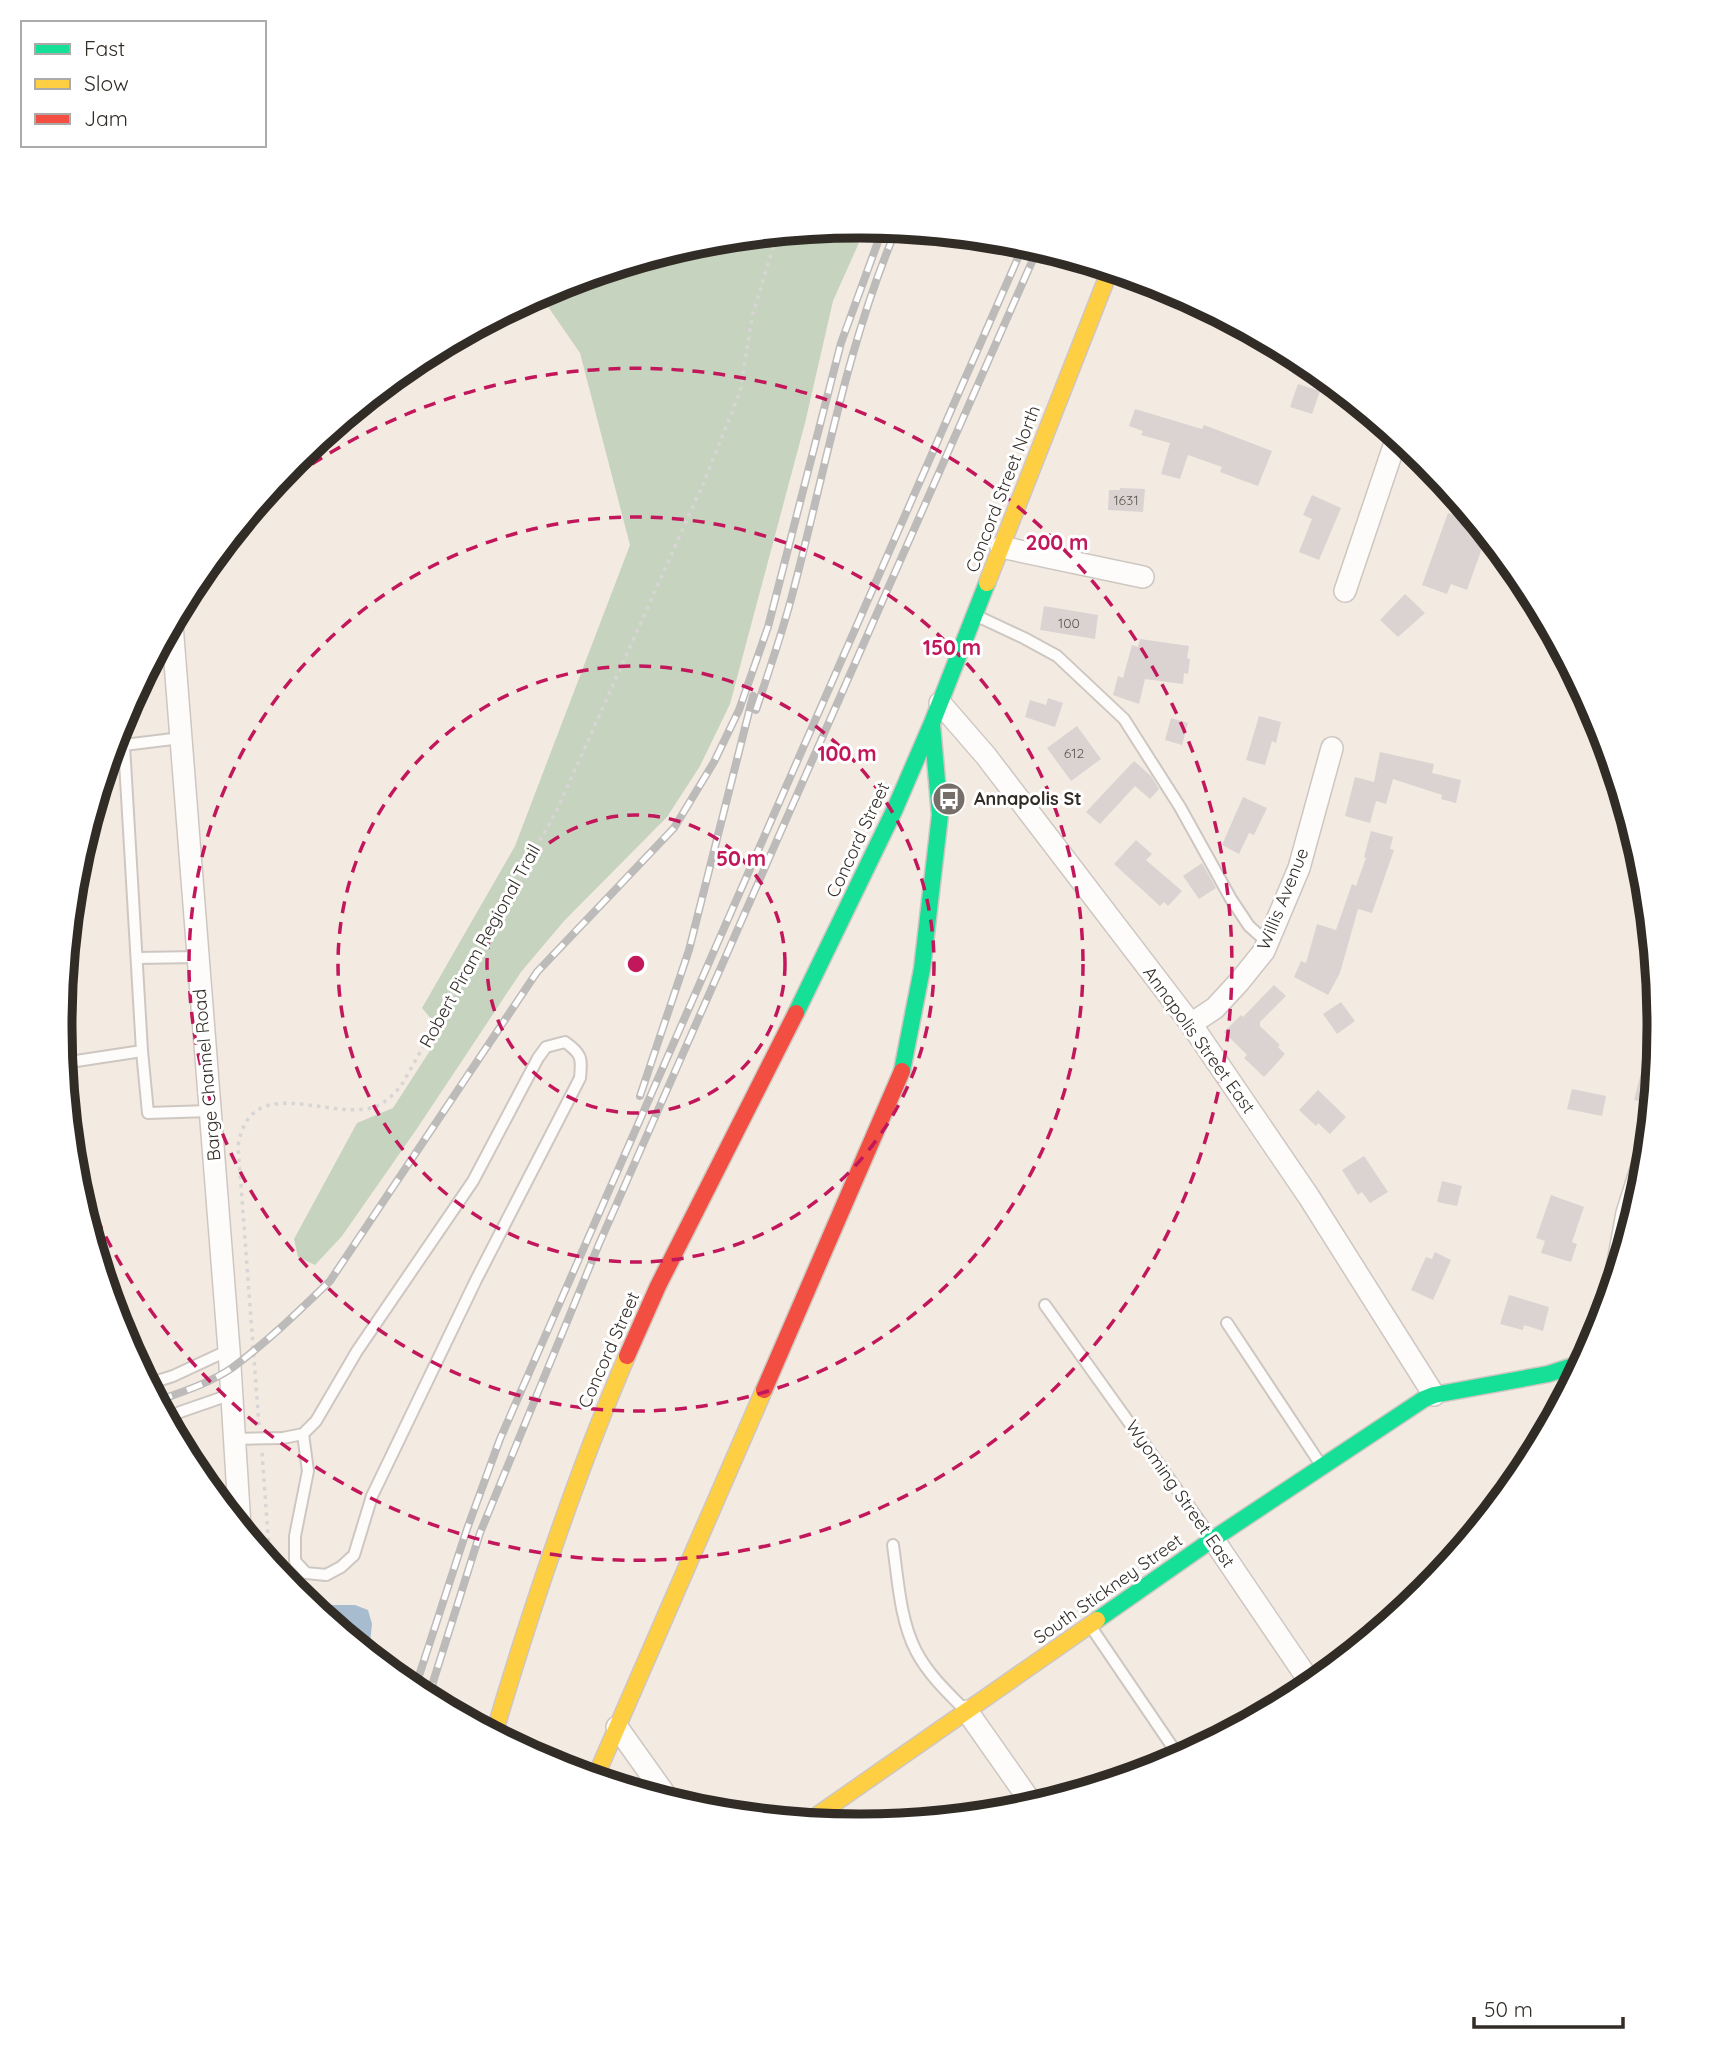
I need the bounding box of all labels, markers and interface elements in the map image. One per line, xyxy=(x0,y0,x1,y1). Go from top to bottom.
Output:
legend xyxy=(21,21,266,147)
text: Fast xyxy=(84,35,125,61)
text: Slow xyxy=(84,70,129,96)
text: Jam xyxy=(84,105,128,131)
street label: Concord Street North xyxy=(960,402,1045,576)
house number: 1631 xyxy=(1113,491,1139,509)
text: 200 m xyxy=(1026,529,1088,555)
house number: 100 xyxy=(1058,614,1080,632)
text: 150 m xyxy=(923,634,981,660)
text: 100 m xyxy=(817,740,877,766)
house number: 612 xyxy=(1064,744,1084,762)
street label: Concord Street xyxy=(821,778,894,901)
bus stop icon: Annapolis St xyxy=(930,780,968,818)
place label: Annapolis St xyxy=(974,787,1082,810)
street label: Robert Piram Regional Trail xyxy=(414,840,545,1052)
street label: Willis Avenue xyxy=(1252,844,1313,953)
text: 50 m xyxy=(716,845,766,871)
centre of rings xyxy=(624,952,648,976)
street label: Annapolis Street East xyxy=(1138,962,1261,1118)
street label: Barge Channel Road xyxy=(188,988,225,1162)
street label: Concord Street xyxy=(573,1288,644,1411)
street label: Wyoming Street East xyxy=(1121,1415,1240,1572)
street label: South Stickney Street xyxy=(1029,1529,1187,1649)
scale bar xyxy=(1474,1986,1623,2030)
text: 50 m xyxy=(1484,1996,1533,2022)

